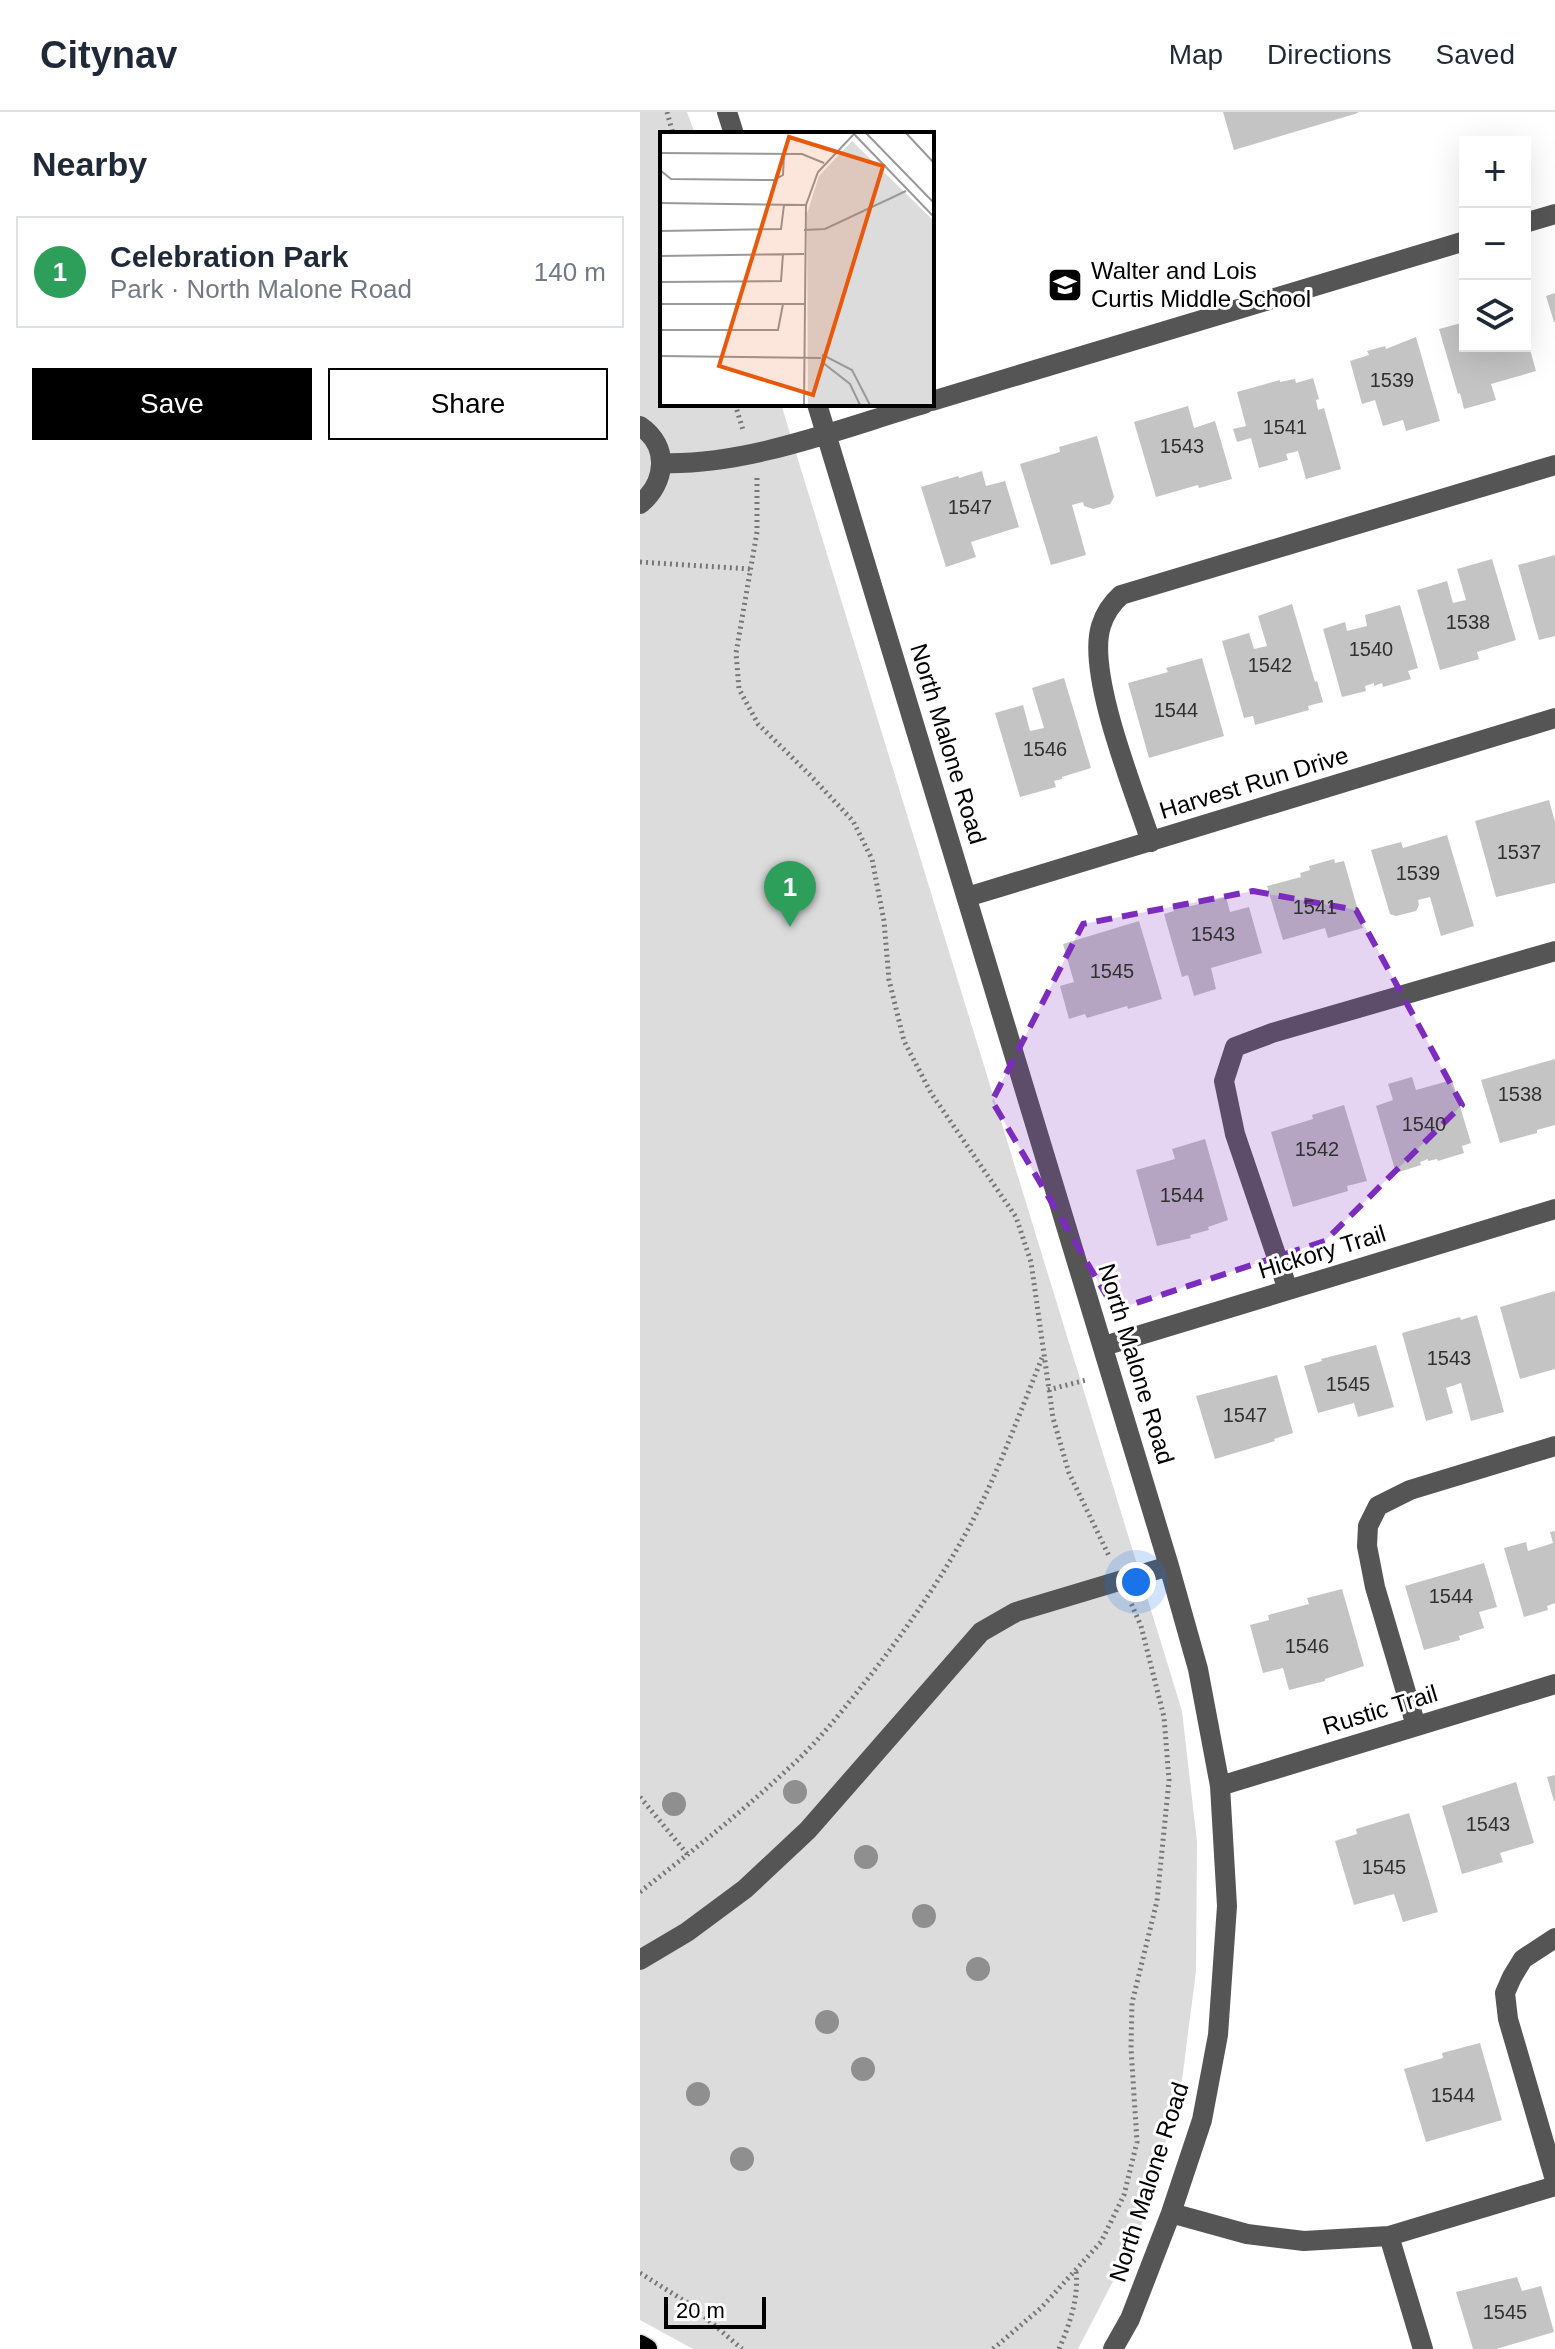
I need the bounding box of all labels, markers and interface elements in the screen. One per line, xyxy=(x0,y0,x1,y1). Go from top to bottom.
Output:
text: Citynav xyxy=(40,34,177,76)
text: Map xyxy=(1169,39,1223,70)
text: Directions xyxy=(1267,39,1392,70)
text: Saved xyxy=(1436,39,1515,70)
inset map xyxy=(660,132,934,406)
map controls xyxy=(1459,136,1531,352)
button: + xyxy=(1459,136,1531,208)
text: Nearby xyxy=(32,145,147,183)
button: − xyxy=(1459,208,1531,280)
text: Celebration Park xyxy=(110,240,348,273)
text: 1 xyxy=(53,257,67,287)
text: 140 m xyxy=(534,257,606,287)
place label: Walter and Lois Curtis Middle School xyxy=(1091,257,1311,312)
school or university icon: Walter and Lois Curtis Middle School xyxy=(1046,266,1084,304)
text: Park · North Malone Road xyxy=(110,274,412,304)
button: layers xyxy=(1459,280,1531,352)
button: Save xyxy=(32,368,312,440)
button: Share xyxy=(328,368,608,440)
house number: 1539 xyxy=(1370,369,1414,391)
house number: 1541 xyxy=(1263,416,1307,438)
house number: 1543 xyxy=(1160,435,1204,457)
house number: 1547 xyxy=(948,496,992,518)
house number: 1538 xyxy=(1446,611,1490,633)
house number: 1540 xyxy=(1349,638,1393,660)
street label: North Malone Road xyxy=(905,640,992,847)
house number: 1542 xyxy=(1248,654,1292,676)
house number: 1544 xyxy=(1154,699,1198,721)
house number: 1546 xyxy=(1023,738,1067,760)
street label: Harvest Run Drive xyxy=(1156,741,1352,824)
house number: 1537 xyxy=(1497,841,1541,863)
pin: 1 xyxy=(764,861,816,927)
house number: 1539 xyxy=(1396,862,1440,884)
house number: 1541 xyxy=(1293,896,1337,918)
house number: 1543 xyxy=(1191,923,1235,945)
house number: 1545 xyxy=(1090,960,1134,982)
house number: 1538 xyxy=(1498,1083,1542,1105)
house number: 1540 xyxy=(1402,1113,1446,1135)
house number: 1542 xyxy=(1295,1138,1339,1160)
house number: 1544 xyxy=(1160,1184,1204,1206)
street label: Hickory Trail xyxy=(1255,1219,1389,1284)
street label: North Malone Road xyxy=(1093,1260,1180,1467)
house number: 1543 xyxy=(1427,1347,1471,1369)
house number: 1545 xyxy=(1326,1373,1370,1395)
house number: 1547 xyxy=(1223,1404,1267,1426)
your location xyxy=(1116,1562,1156,1602)
house number: 1544 xyxy=(1429,1585,1473,1607)
house number: 1546 xyxy=(1285,1635,1329,1657)
street label: Rustic Trail xyxy=(1319,1679,1441,1740)
house number: 1543 xyxy=(1466,1813,1510,1835)
house number: 1545 xyxy=(1362,1856,1406,1878)
street label: North Malone Road xyxy=(1104,2079,1194,2285)
house number: 1544 xyxy=(1431,2084,1475,2106)
scale bar xyxy=(664,2293,766,2329)
text: 20 m xyxy=(676,2298,725,2323)
house number: 1545 xyxy=(1483,2301,1527,2323)

